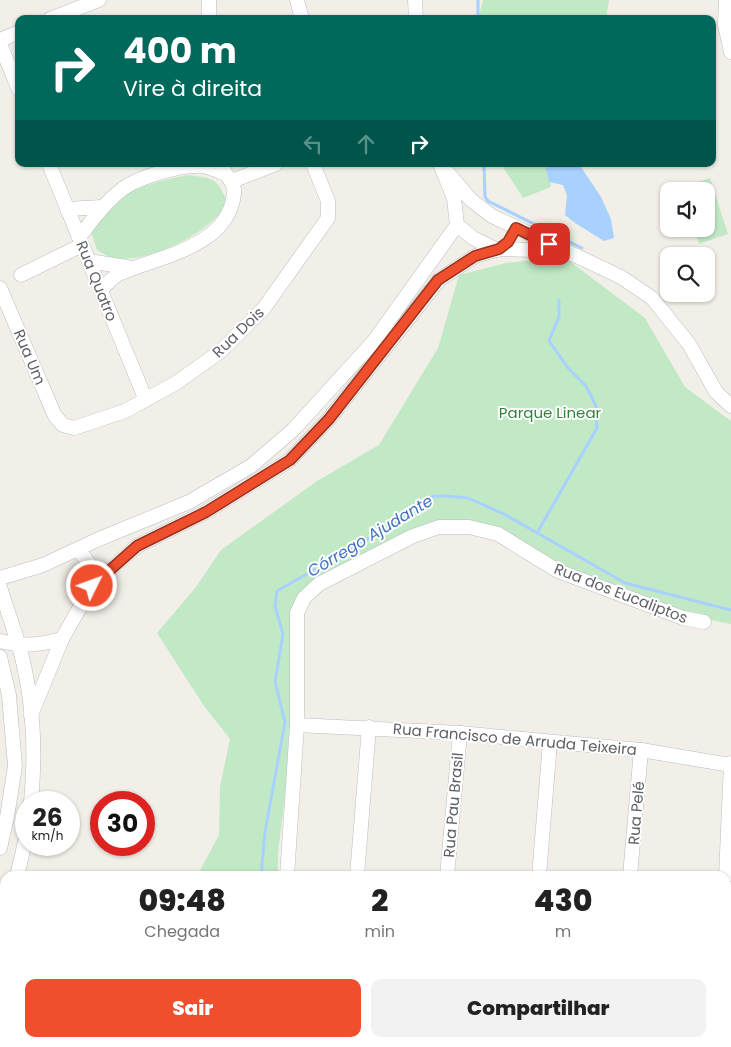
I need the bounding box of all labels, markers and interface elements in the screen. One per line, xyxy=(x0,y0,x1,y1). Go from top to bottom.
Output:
text: 400 m xyxy=(123,26,237,75)
icon: right xyxy=(40,35,105,100)
text: Vire à direita xyxy=(123,73,262,104)
icon: left xyxy=(299,130,327,158)
icon: ahead xyxy=(352,130,380,158)
icon: right xyxy=(405,130,433,158)
map controls xyxy=(660,182,715,302)
button: sound xyxy=(660,182,715,237)
pin xyxy=(528,223,570,265)
icon: arrive xyxy=(535,230,563,258)
street label: Rua Quatro xyxy=(71,238,123,324)
button: search xyxy=(660,247,715,302)
street label: Rua Dois xyxy=(207,302,269,362)
street label: Rua Um xyxy=(9,326,51,388)
park label: Parque Linear xyxy=(499,402,602,423)
water label: Córrego Ajudante xyxy=(303,489,437,583)
street label: Rua dos Eucaliptos xyxy=(551,558,691,628)
position arrow xyxy=(65,559,117,611)
street label: Rua Francisco de Arruda Teixeira xyxy=(392,718,638,760)
street label: Rua Pau Brasil xyxy=(438,752,468,858)
street label: Rua Pelé xyxy=(623,780,649,846)
speed limit sign: 30 xyxy=(90,791,155,856)
text: 26 xyxy=(32,800,63,835)
text: km/h xyxy=(32,827,63,844)
text: 09:48 xyxy=(139,879,226,922)
text: 2 xyxy=(371,879,388,922)
text: 430 xyxy=(534,879,592,922)
text: Chegada xyxy=(144,920,220,943)
text: min xyxy=(364,920,395,943)
text: m xyxy=(555,920,571,943)
button: Sair xyxy=(25,979,361,1037)
button: Compartilhar xyxy=(371,979,706,1037)

